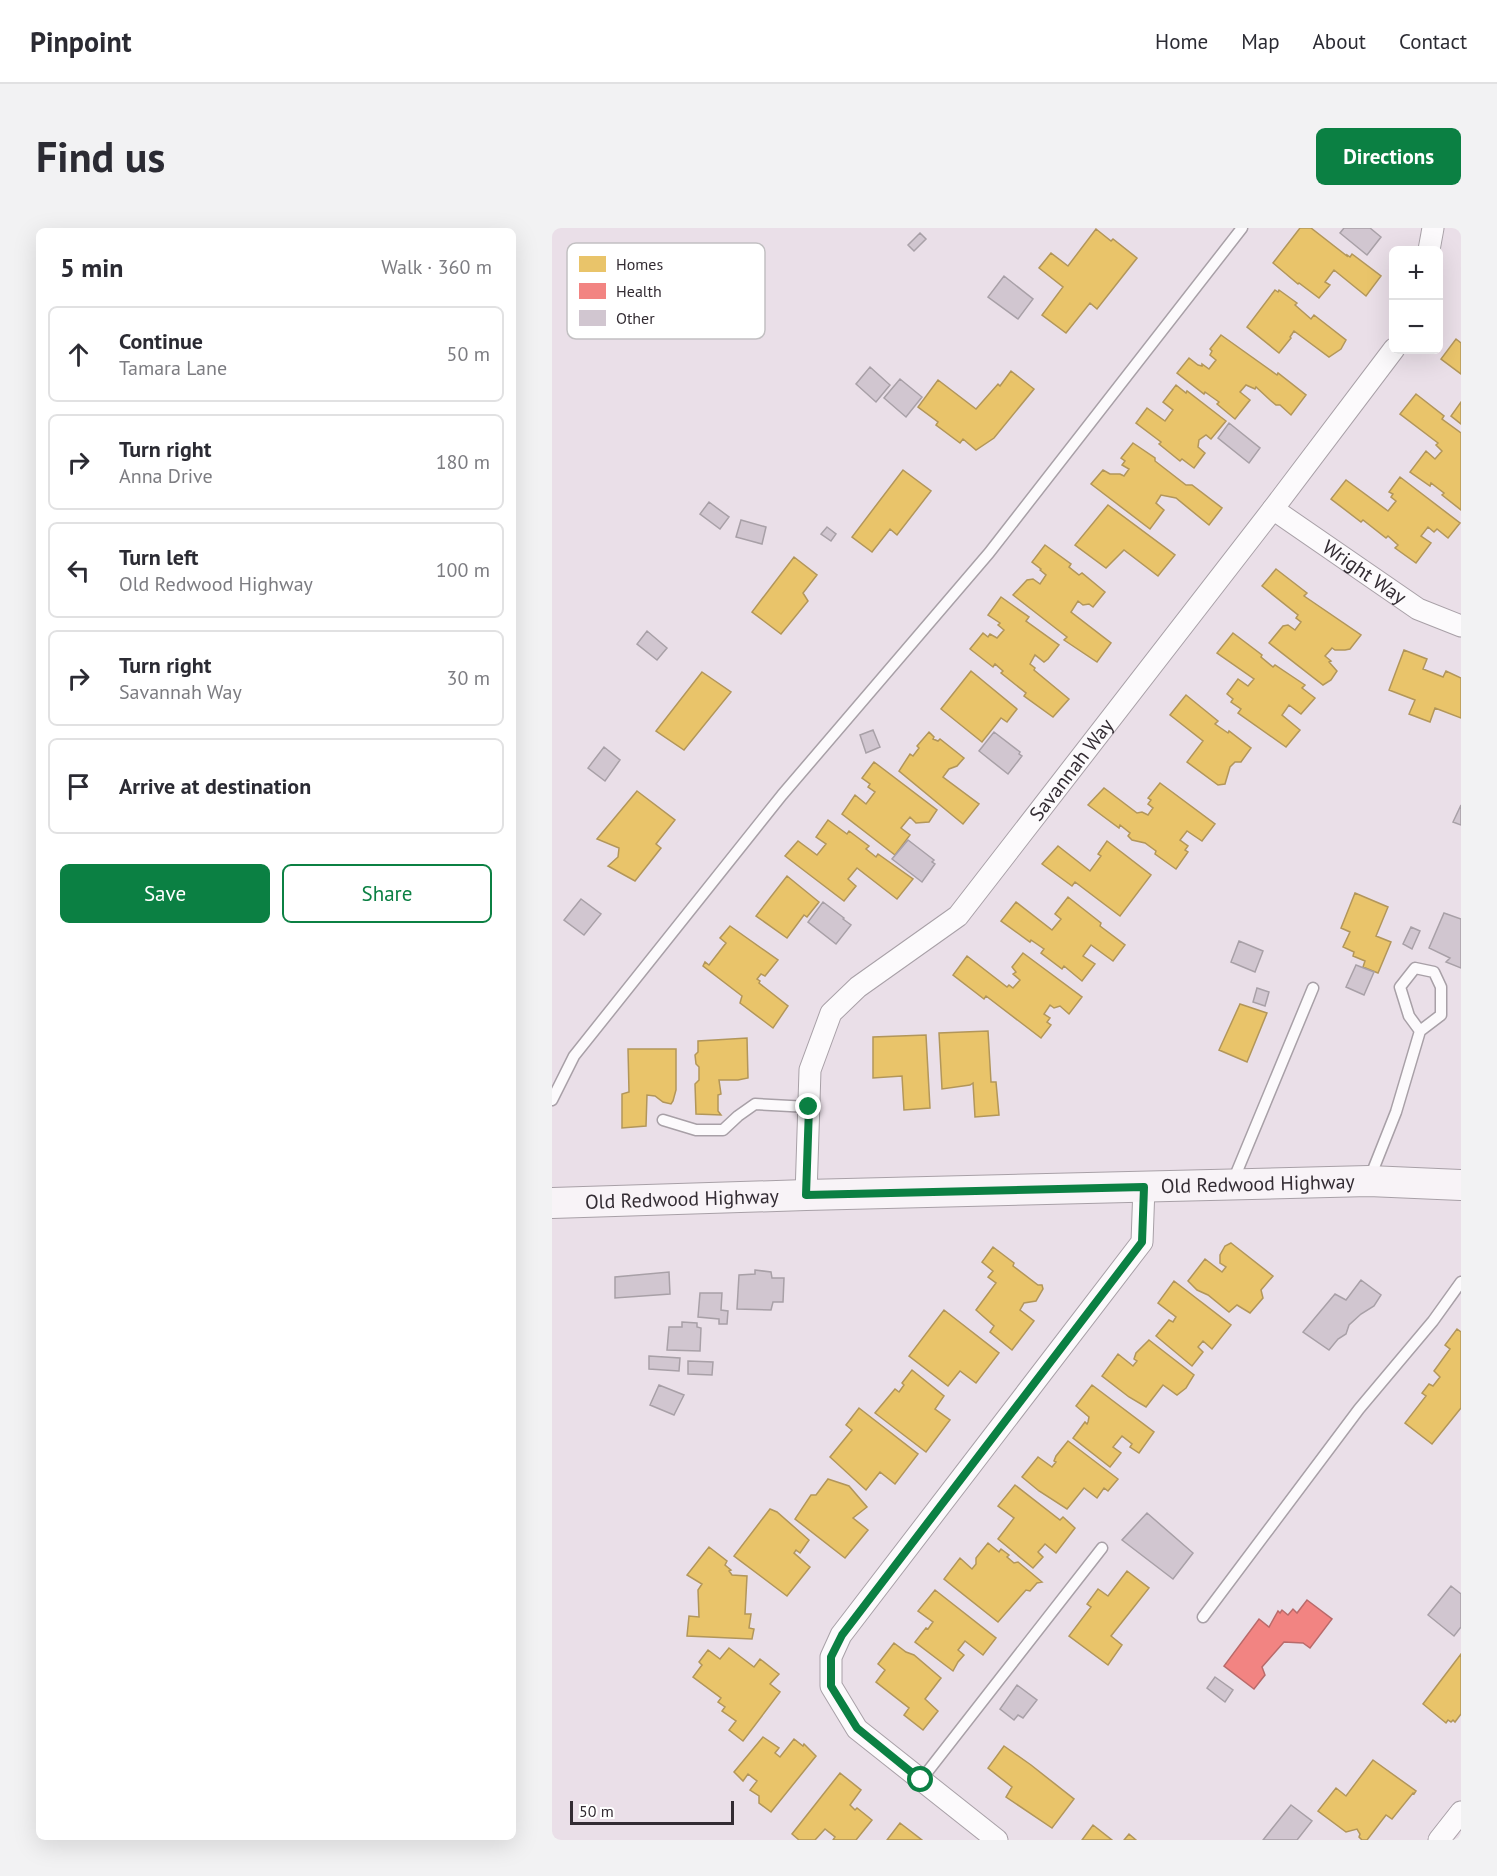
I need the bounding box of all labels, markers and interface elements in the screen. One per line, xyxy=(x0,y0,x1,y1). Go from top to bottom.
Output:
text: Pinpoint xyxy=(30,23,132,60)
text: Home xyxy=(1155,28,1208,55)
text: Map xyxy=(1241,28,1280,55)
text: About xyxy=(1313,28,1366,55)
text: Contact xyxy=(1399,28,1467,55)
button: Directions xyxy=(1316,128,1461,185)
text: Find us xyxy=(36,129,165,184)
legend xyxy=(567,243,765,339)
map controls xyxy=(1389,246,1443,354)
button: + xyxy=(1389,246,1443,300)
text: 5 min xyxy=(60,251,123,284)
text: Walk · 360 m xyxy=(381,254,492,280)
text: Homes xyxy=(616,254,663,274)
text: Health xyxy=(616,281,662,301)
button: − xyxy=(1389,300,1443,354)
text: Other xyxy=(616,308,655,328)
text: Continue xyxy=(119,327,203,355)
icon: ahead xyxy=(62,338,95,371)
text: 50 m xyxy=(447,341,490,367)
text: Tamara Lane xyxy=(119,355,227,381)
text: Turn right xyxy=(119,435,211,463)
icon: right xyxy=(62,446,95,479)
text: 180 m xyxy=(436,449,490,475)
text: Anna Drive xyxy=(119,463,213,489)
street label: Wright Way xyxy=(1317,534,1412,610)
text: Turn left xyxy=(119,543,199,571)
icon: left xyxy=(62,554,95,587)
text: 100 m xyxy=(436,557,490,583)
text: Old Redwood Highway xyxy=(119,571,313,597)
text: Turn right xyxy=(119,651,211,679)
icon: right xyxy=(62,662,95,695)
text: 30 m xyxy=(447,665,490,691)
text: Savannah Way xyxy=(119,679,242,705)
street label: Savannah Way xyxy=(1023,713,1120,826)
icon: arrive xyxy=(62,770,95,803)
text: Arrive at destination xyxy=(119,772,311,800)
button: Save xyxy=(60,864,270,923)
button: Share xyxy=(282,864,492,923)
route end xyxy=(795,1093,821,1119)
street label: Old Redwood Highway xyxy=(1160,1168,1356,1199)
street label: Old Redwood Highway xyxy=(585,1183,780,1215)
route start xyxy=(907,1766,933,1792)
scale bar xyxy=(570,1798,734,1826)
text: 50 m xyxy=(579,1801,614,1821)

